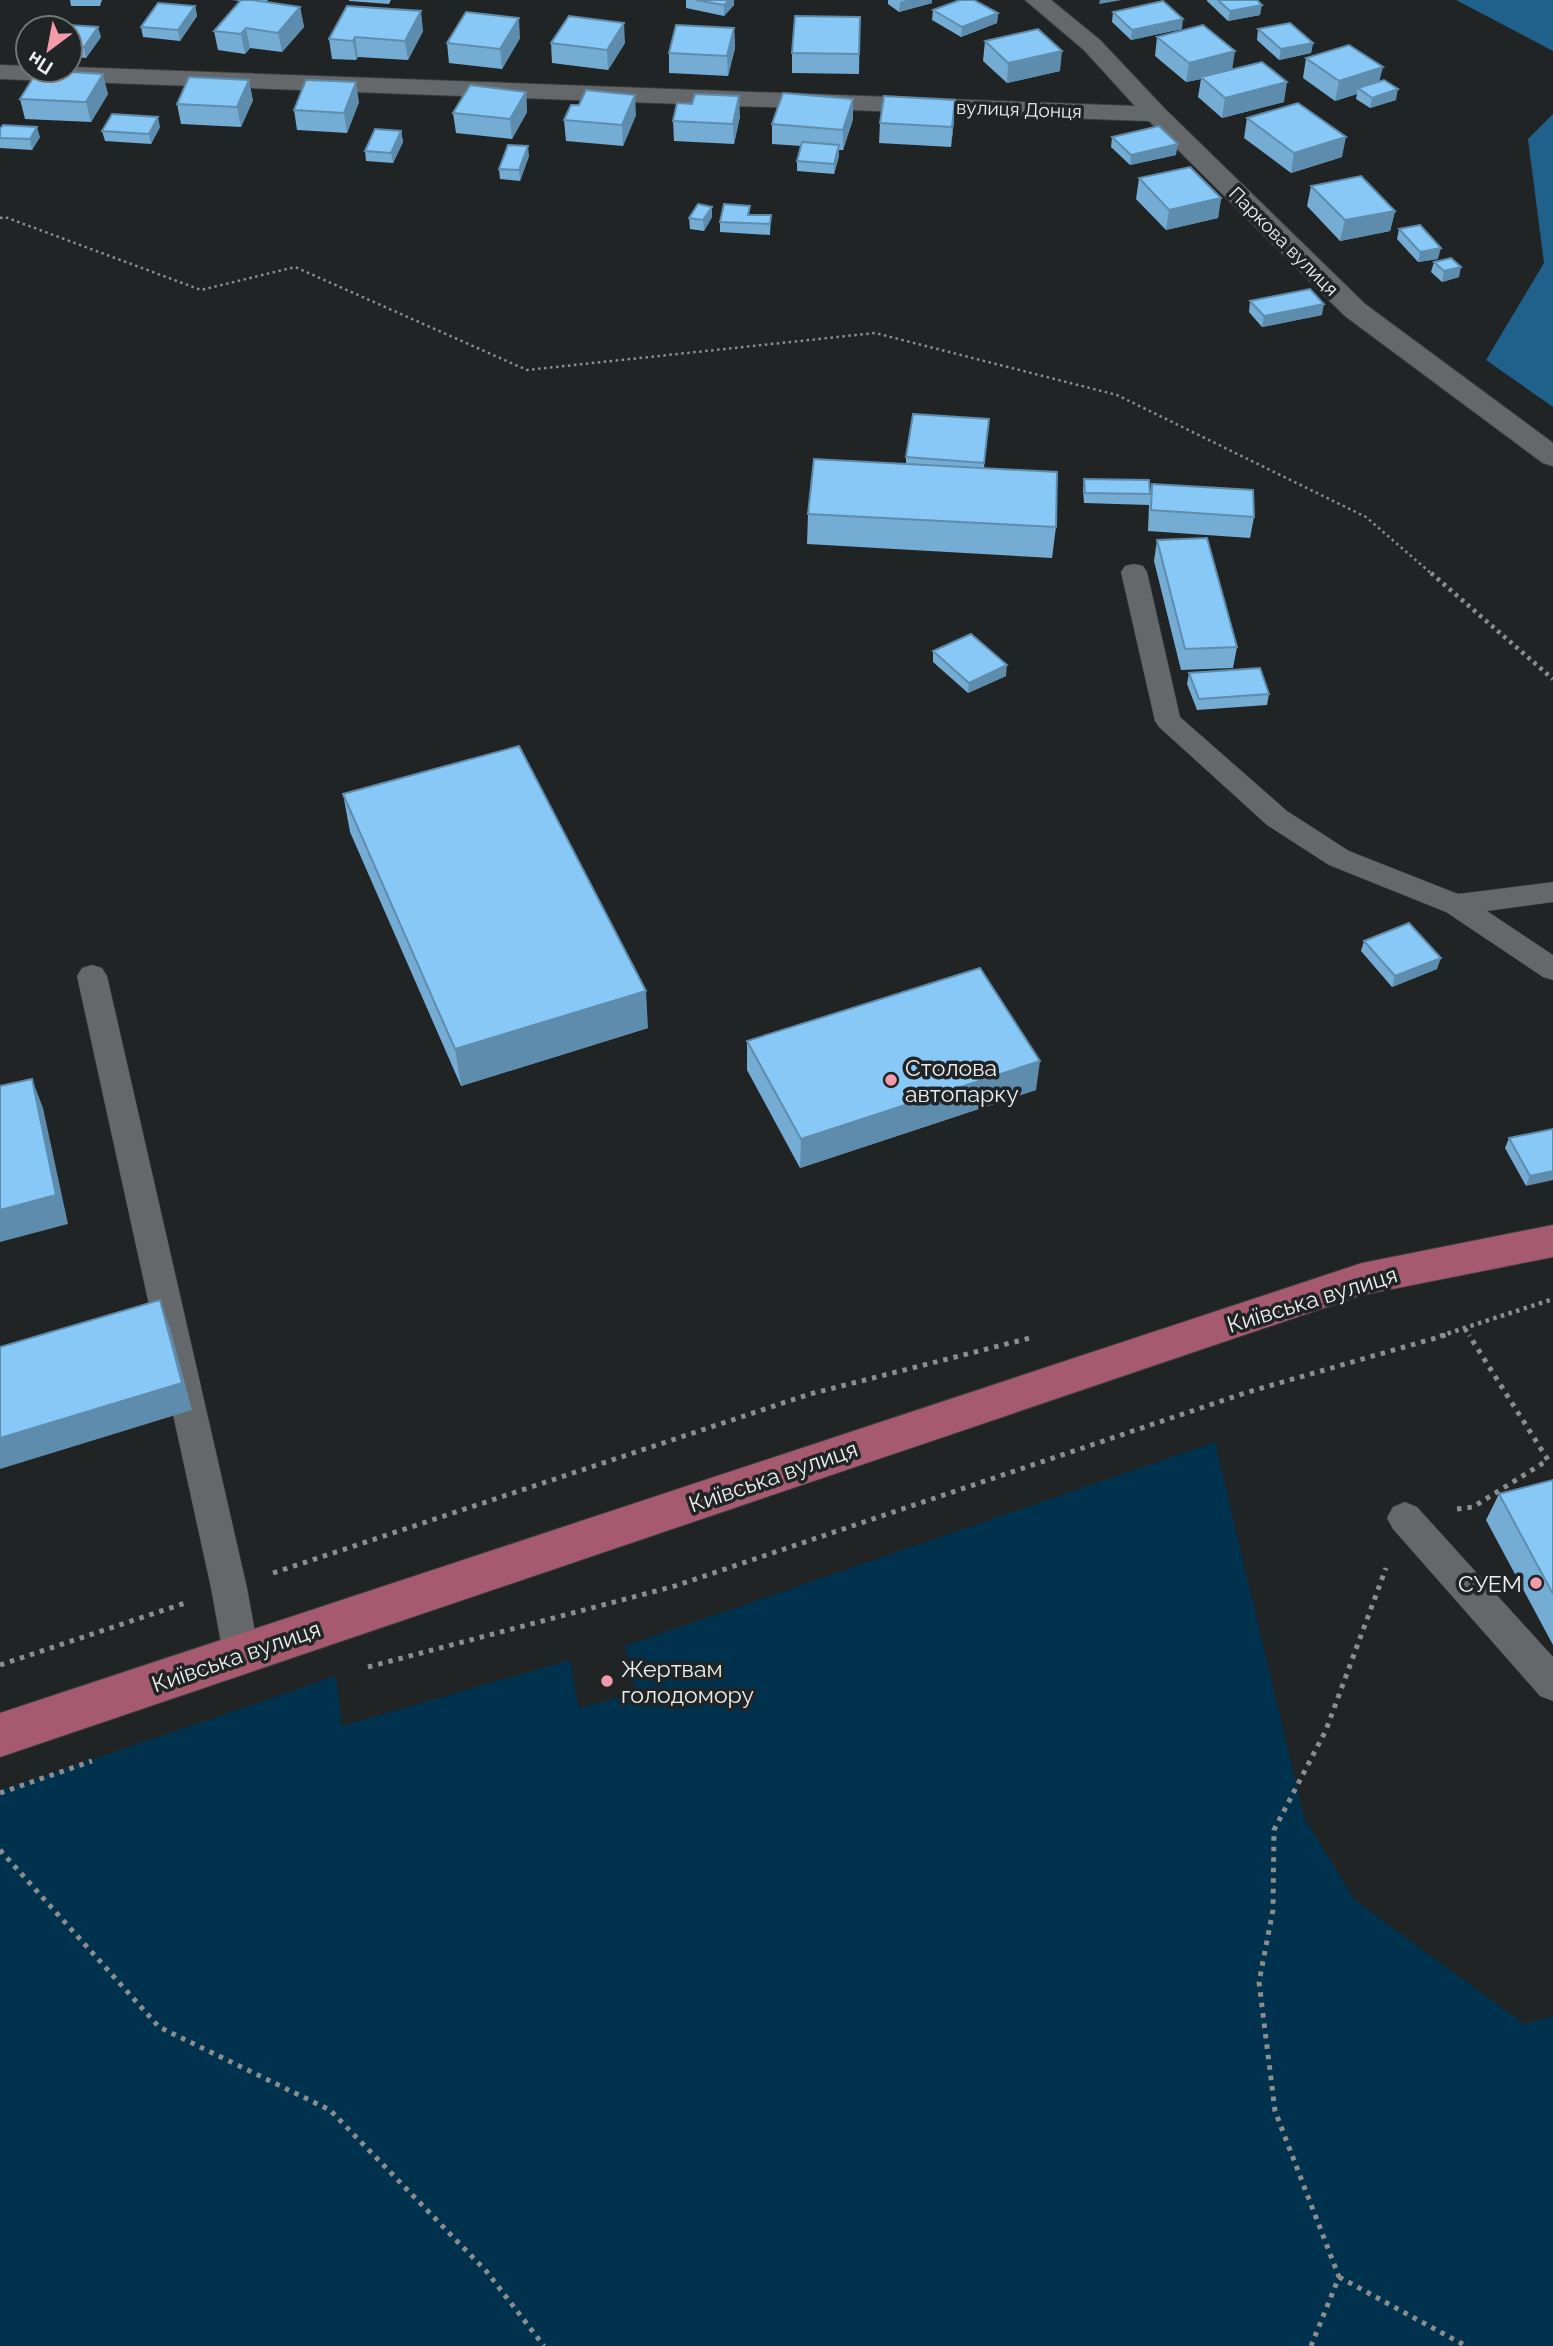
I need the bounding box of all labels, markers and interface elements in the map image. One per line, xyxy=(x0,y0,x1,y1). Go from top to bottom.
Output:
north arrow xyxy=(14,14,84,84)
text: Пн xyxy=(23,47,57,79)
street label: вулиця Донця xyxy=(956,96,1082,122)
street label: Паркова вулиця xyxy=(1225,182,1343,300)
place label: Столова автопарку xyxy=(905,1054,1019,1107)
marker: Столова автопарку xyxy=(883,1072,899,1088)
street label: Київська вулиця xyxy=(1224,1260,1400,1338)
street label: Київська вулиця xyxy=(685,1435,861,1517)
place label: СУЕМ xyxy=(1458,1570,1522,1597)
marker: СУЕМ xyxy=(1528,1575,1544,1591)
street label: Київська вулиця xyxy=(148,1615,324,1697)
place label: Жертвам голодомору xyxy=(621,1655,754,1708)
marker: Жертвам голодомору xyxy=(599,1673,615,1689)

